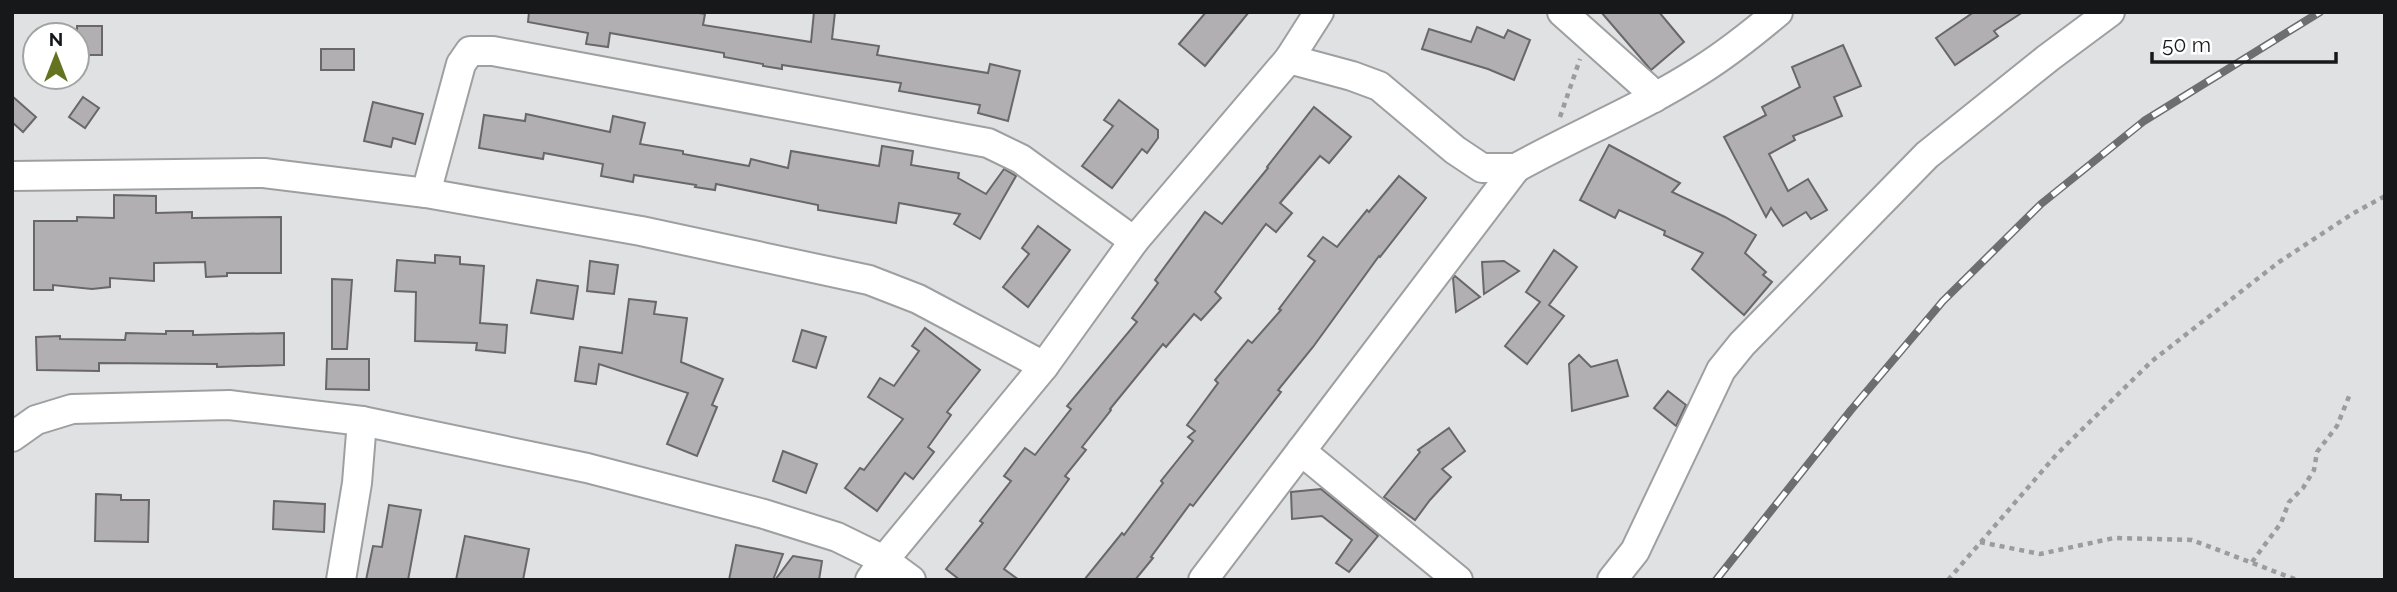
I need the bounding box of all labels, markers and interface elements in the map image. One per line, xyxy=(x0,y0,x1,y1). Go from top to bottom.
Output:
north arrow xyxy=(21,21,91,91)
scale bar xyxy=(2152,21,2336,65)
text: N xyxy=(49,28,63,50)
text: 50 m xyxy=(2162,32,2211,57)

